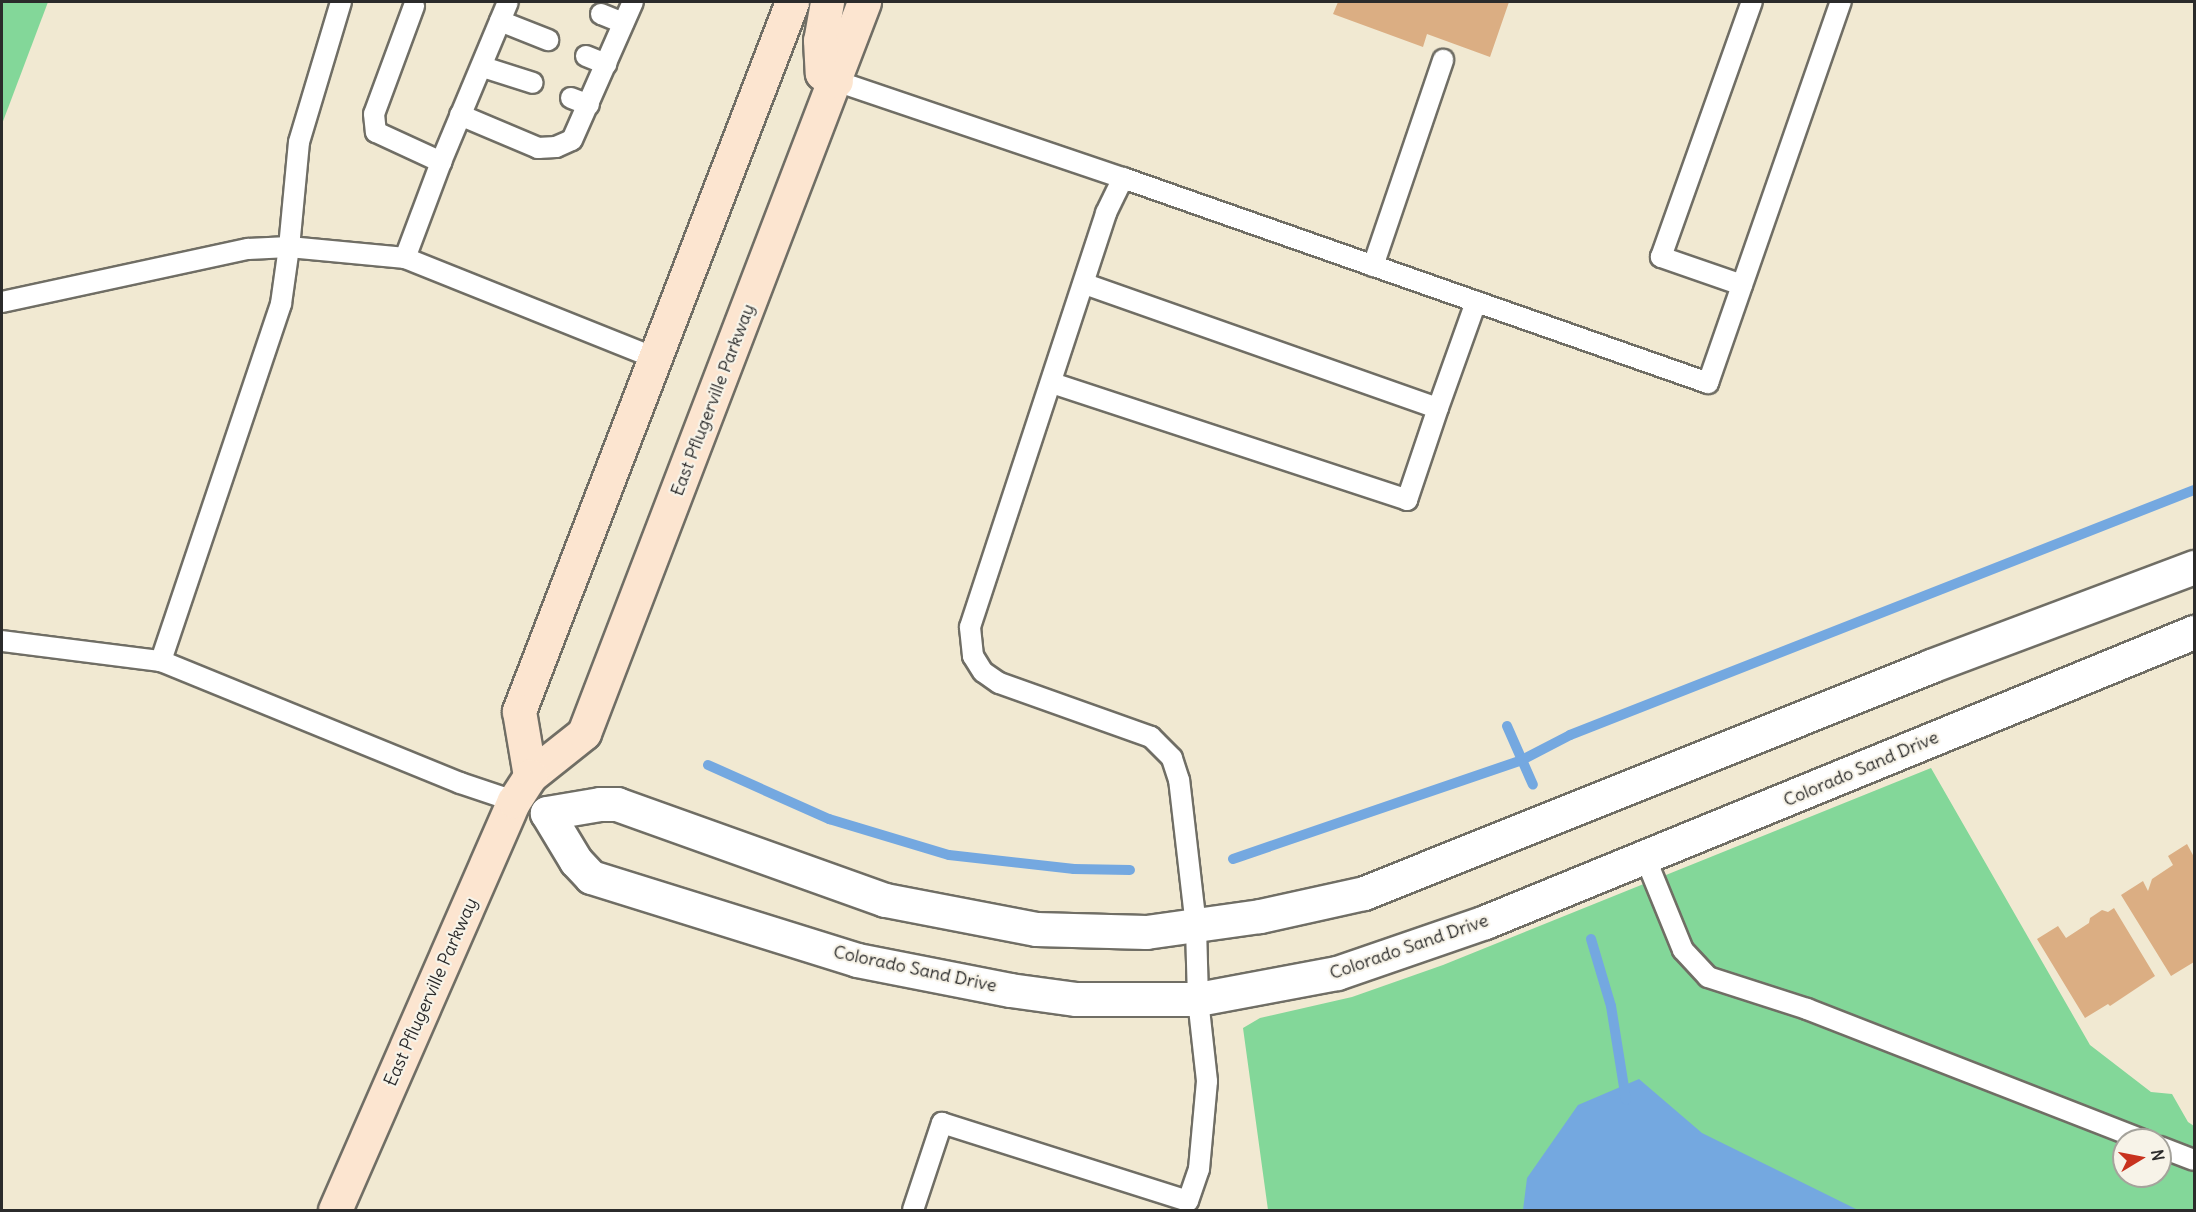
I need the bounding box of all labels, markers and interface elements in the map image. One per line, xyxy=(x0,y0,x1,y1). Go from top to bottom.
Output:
street label: East Pflugerville Parkway xyxy=(666,301,760,499)
street label: Colorado Sand Drive xyxy=(1780,727,1942,811)
street label: East Pflugerville Parkway xyxy=(380,894,482,1090)
street label: Colorado Sand Drive xyxy=(1327,910,1491,984)
street label: Colorado Sand Drive xyxy=(831,941,999,997)
north arrow xyxy=(2112,1128,2172,1188)
text: N xyxy=(2147,1148,2169,1162)

